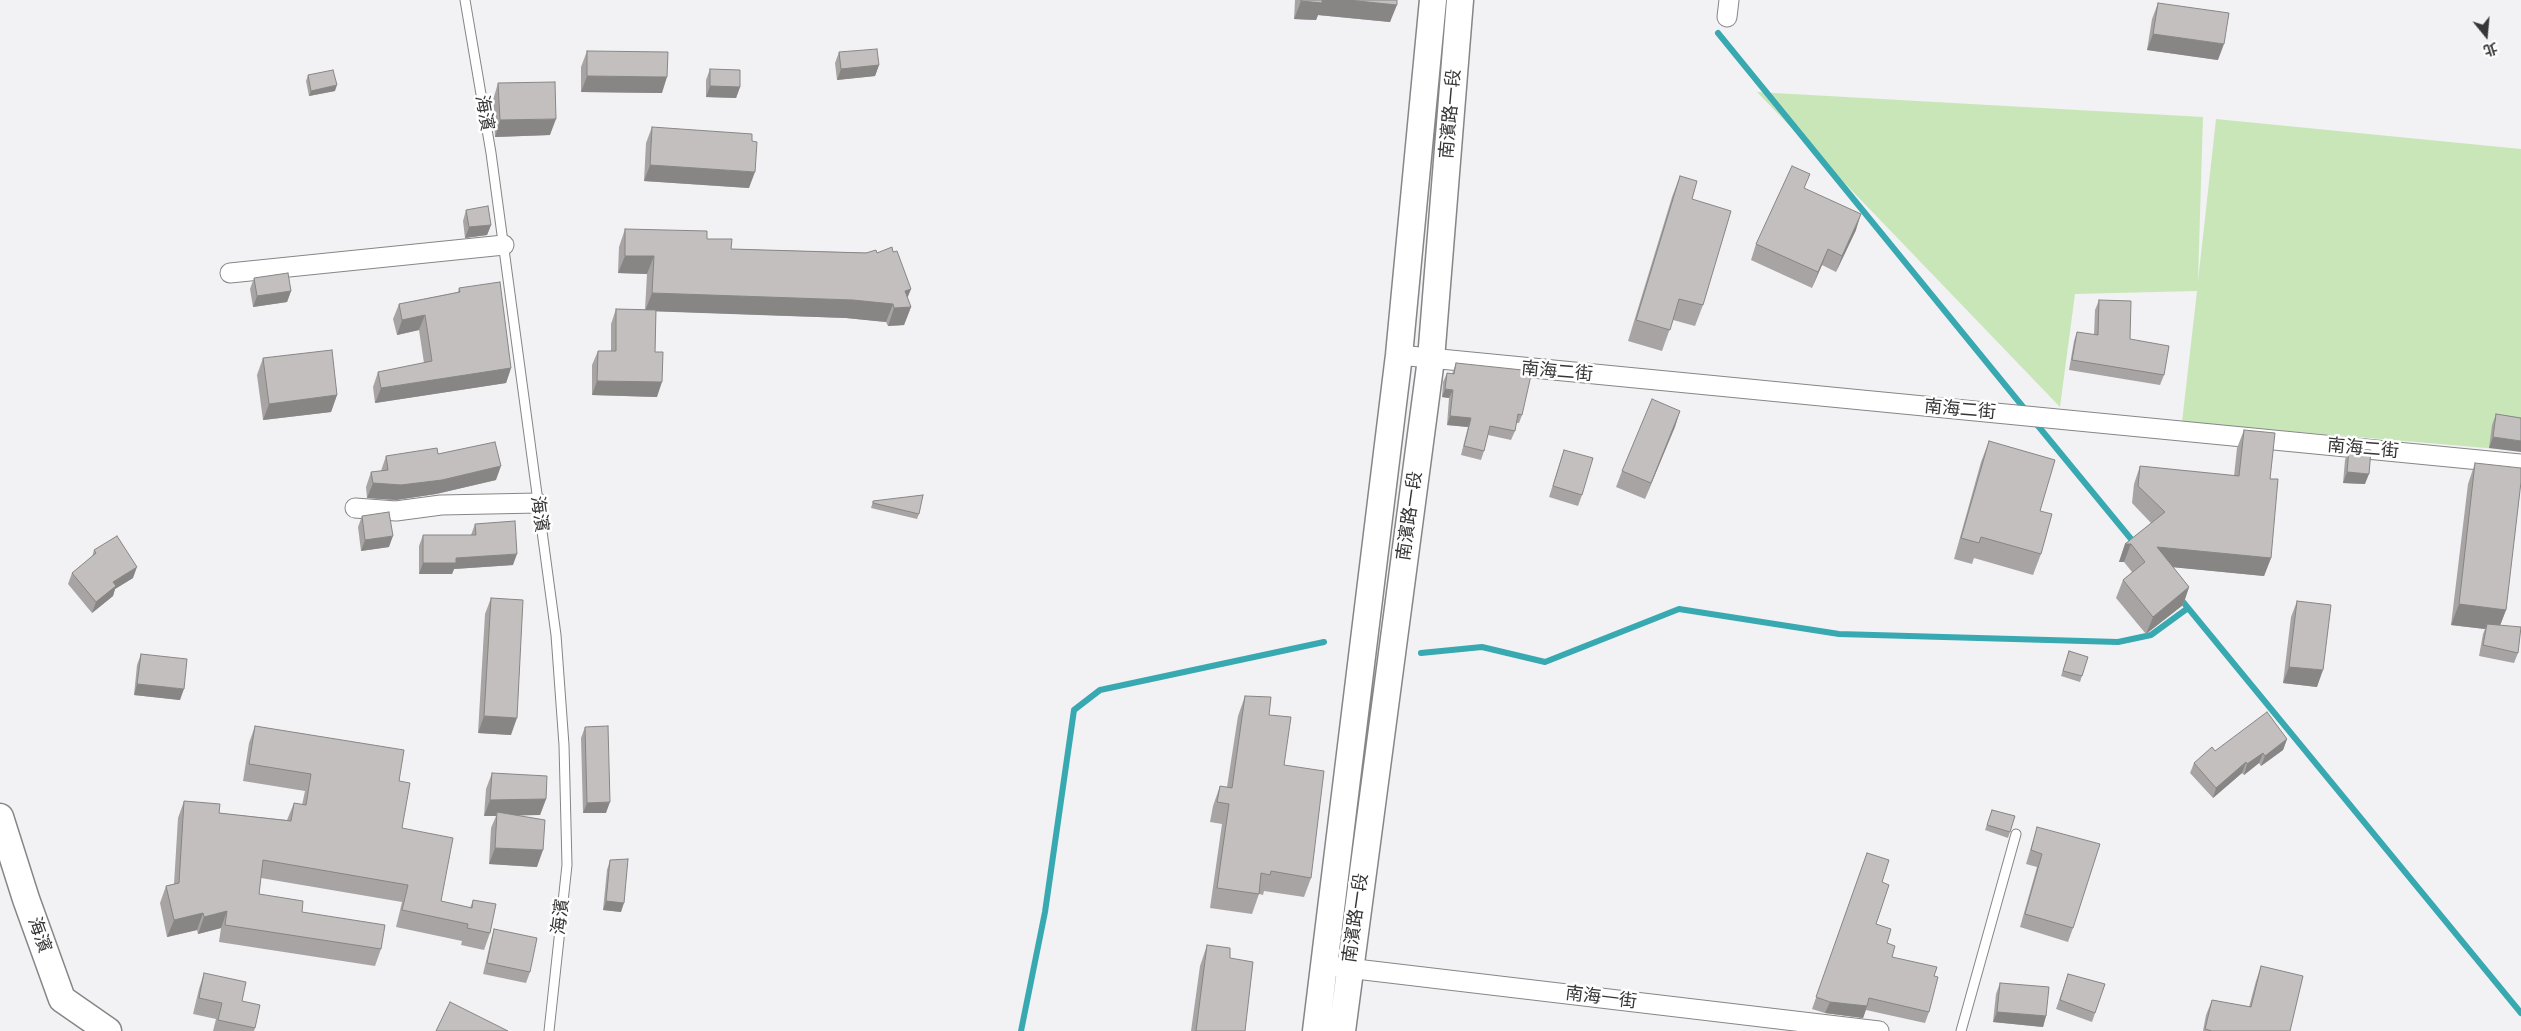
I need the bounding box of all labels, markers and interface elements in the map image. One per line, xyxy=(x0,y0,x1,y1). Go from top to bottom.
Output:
north arrow xyxy=(2461,10,2511,60)
text: 北 xyxy=(2481,40,2499,59)
street label: 南濱路一段 xyxy=(1436,68,1466,160)
street label: 海濱 xyxy=(470,93,498,133)
street label: 南海二街 xyxy=(1520,358,1594,386)
street label: 南海二街 xyxy=(1923,396,1997,424)
street label: 南海二街 xyxy=(2326,435,2400,463)
street label: 南濱路一段 xyxy=(1393,470,1427,562)
street label: 海濱 xyxy=(526,495,552,533)
street label: 南濱路一段 xyxy=(1339,872,1373,964)
street label: 海濱 xyxy=(548,898,574,936)
street label: 海濱 xyxy=(23,914,55,956)
street label: 南海一街 xyxy=(1564,983,1638,1013)

